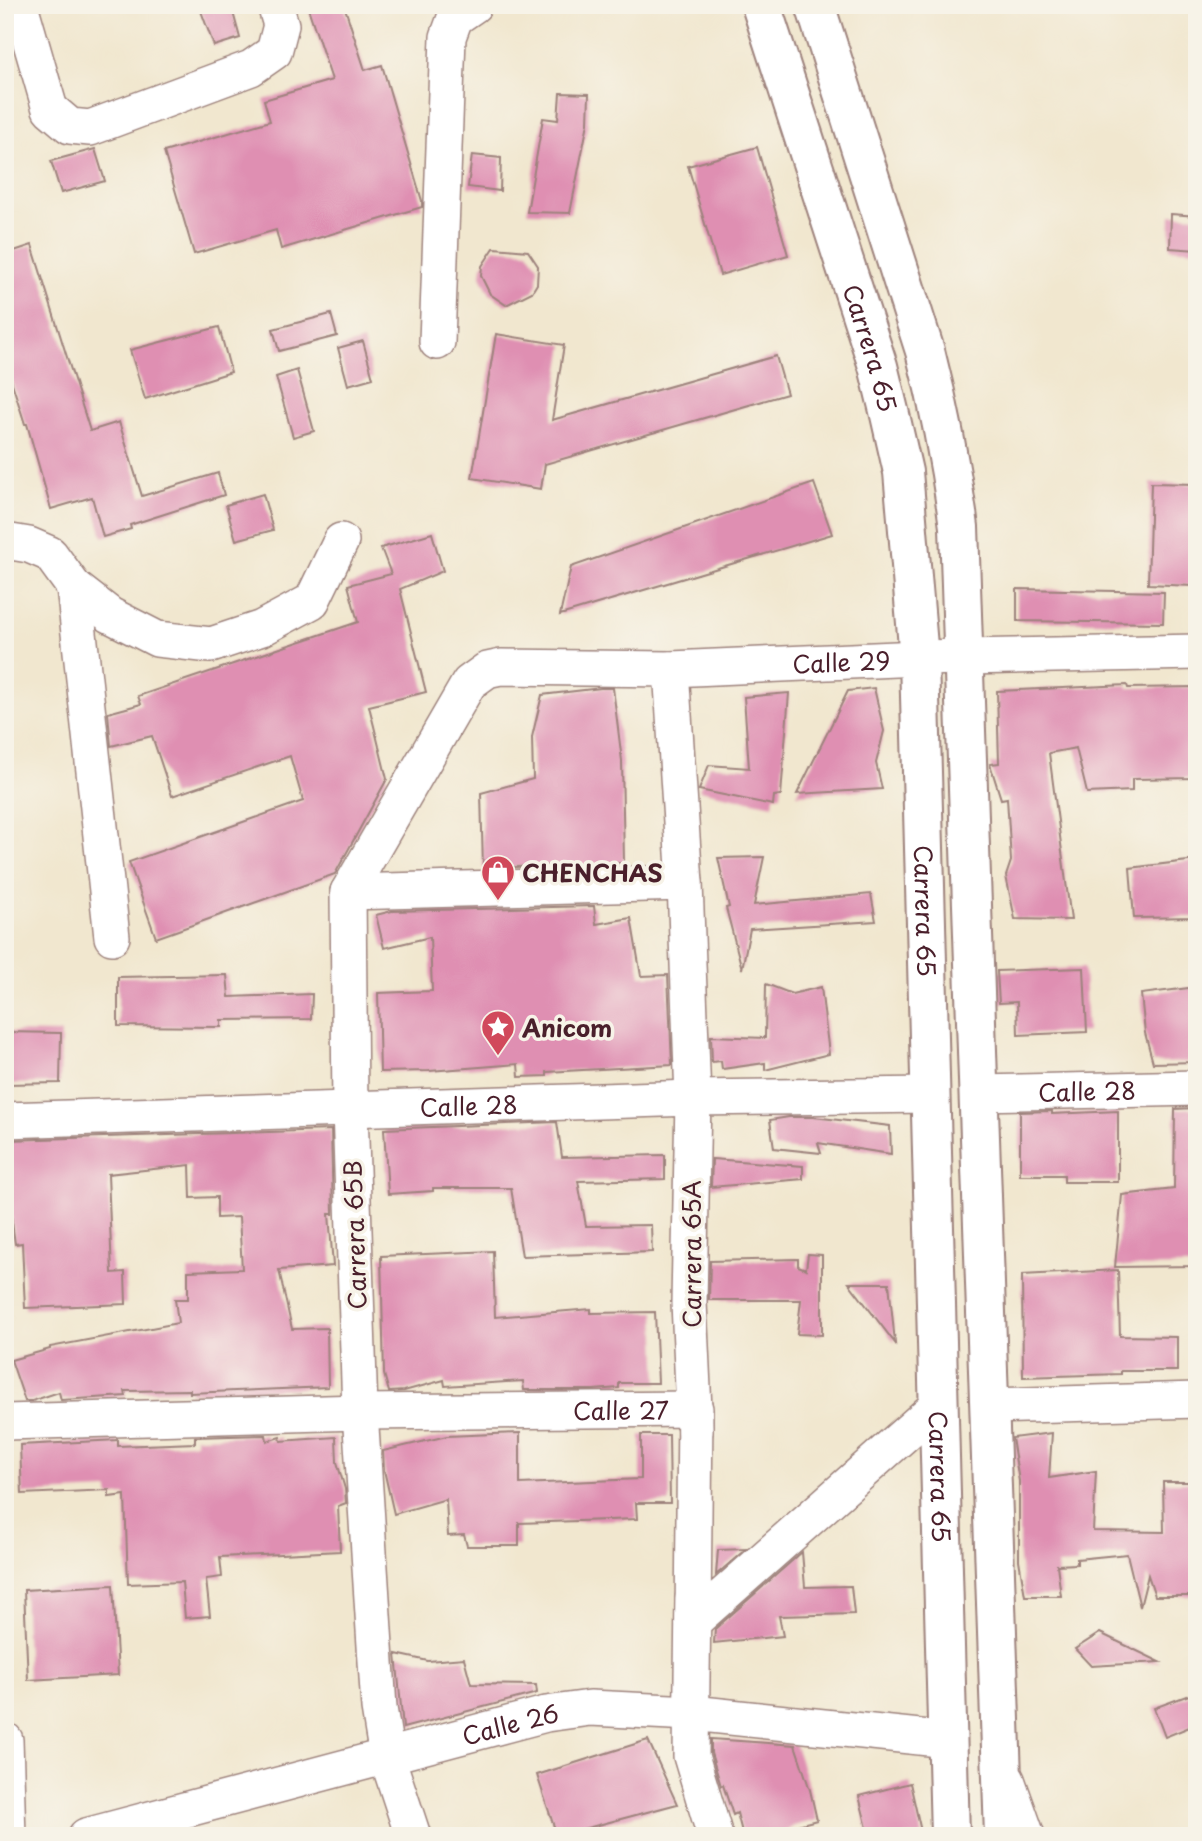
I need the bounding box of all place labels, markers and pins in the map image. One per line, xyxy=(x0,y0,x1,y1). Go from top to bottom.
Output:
shop icon: CHENCHAS xyxy=(479,853,517,902)
place label: CHENCHAS xyxy=(522,854,663,890)
place icon: Anicom xyxy=(479,1008,517,1057)
place label: Anicom xyxy=(521,1009,612,1045)

